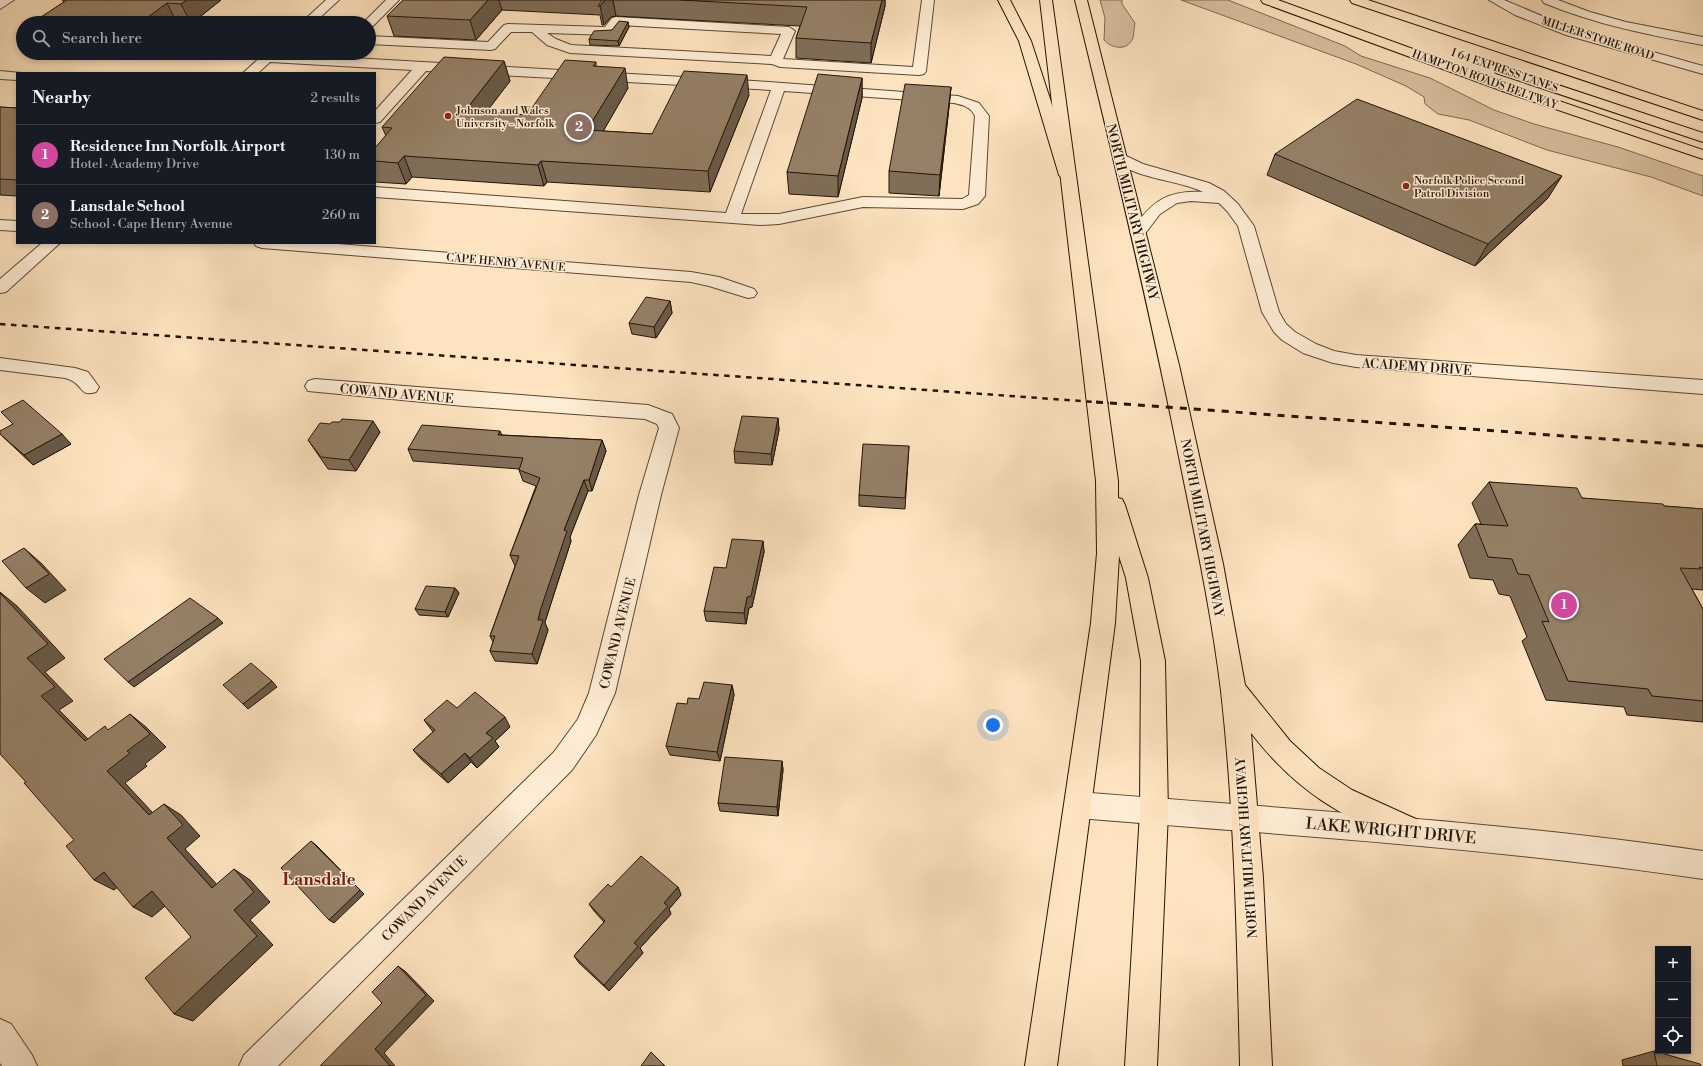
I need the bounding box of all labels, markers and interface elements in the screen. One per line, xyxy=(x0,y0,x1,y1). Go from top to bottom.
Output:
street label: MILLER STORE ROAD xyxy=(1540,14,1656,64)
search box xyxy=(16,16,376,60)
icon: search xyxy=(30,27,52,49)
text: Search here xyxy=(62,29,142,48)
street label: I 64 EXPRESS LANES xyxy=(1449,46,1560,96)
street label: HAMPTON ROADS BELTWAY xyxy=(1410,47,1560,113)
text: Nearby xyxy=(32,87,91,109)
text: 2 results xyxy=(311,90,360,106)
place label: Johnson and Wales University - Norfolk xyxy=(455,104,556,131)
marker: Johnson and Wales University - Norfolk xyxy=(443,111,453,121)
pin: 2 xyxy=(566,112,592,142)
street label: NORTH MILITARY HIGHWAY xyxy=(1102,122,1162,304)
text: Residence Inn Norfolk Airport xyxy=(70,137,285,156)
text: 1 xyxy=(42,147,48,163)
text: 130 m xyxy=(325,147,360,163)
text: Hotel · Academy Drive xyxy=(70,156,199,172)
place label: Norfolk Police Second Patrol Division xyxy=(1414,174,1525,201)
marker: Norfolk Police Second Patrol Division xyxy=(1401,181,1411,191)
text: Lansdale School xyxy=(70,197,185,216)
text: 2 xyxy=(41,207,49,223)
text: 260 m xyxy=(322,207,360,223)
text: School · Cape Henry Avenue xyxy=(70,216,233,232)
street label: CAPE HENRY AVENUE xyxy=(446,251,567,275)
street label: ACADEMY DRIVE xyxy=(1360,355,1473,379)
street label: COWAND AVENUE xyxy=(339,381,455,407)
street label: NORTH MILITARY HIGHWAY xyxy=(1177,438,1227,620)
street label: COWAND AVENUE xyxy=(596,576,640,691)
pin: 1 xyxy=(1551,590,1577,620)
your location xyxy=(983,715,1003,735)
street label: NORTH MILITARY HIGHWAY xyxy=(1233,755,1261,939)
street label: LAKE WRIGHT DRIVE xyxy=(1305,814,1477,848)
street label: COWAND AVENUE xyxy=(379,853,471,945)
district label: Lansdale xyxy=(282,869,356,891)
map controls xyxy=(1655,946,1691,1054)
button: + xyxy=(1655,946,1691,982)
button: − xyxy=(1655,982,1691,1018)
button: locate xyxy=(1655,1018,1691,1054)

